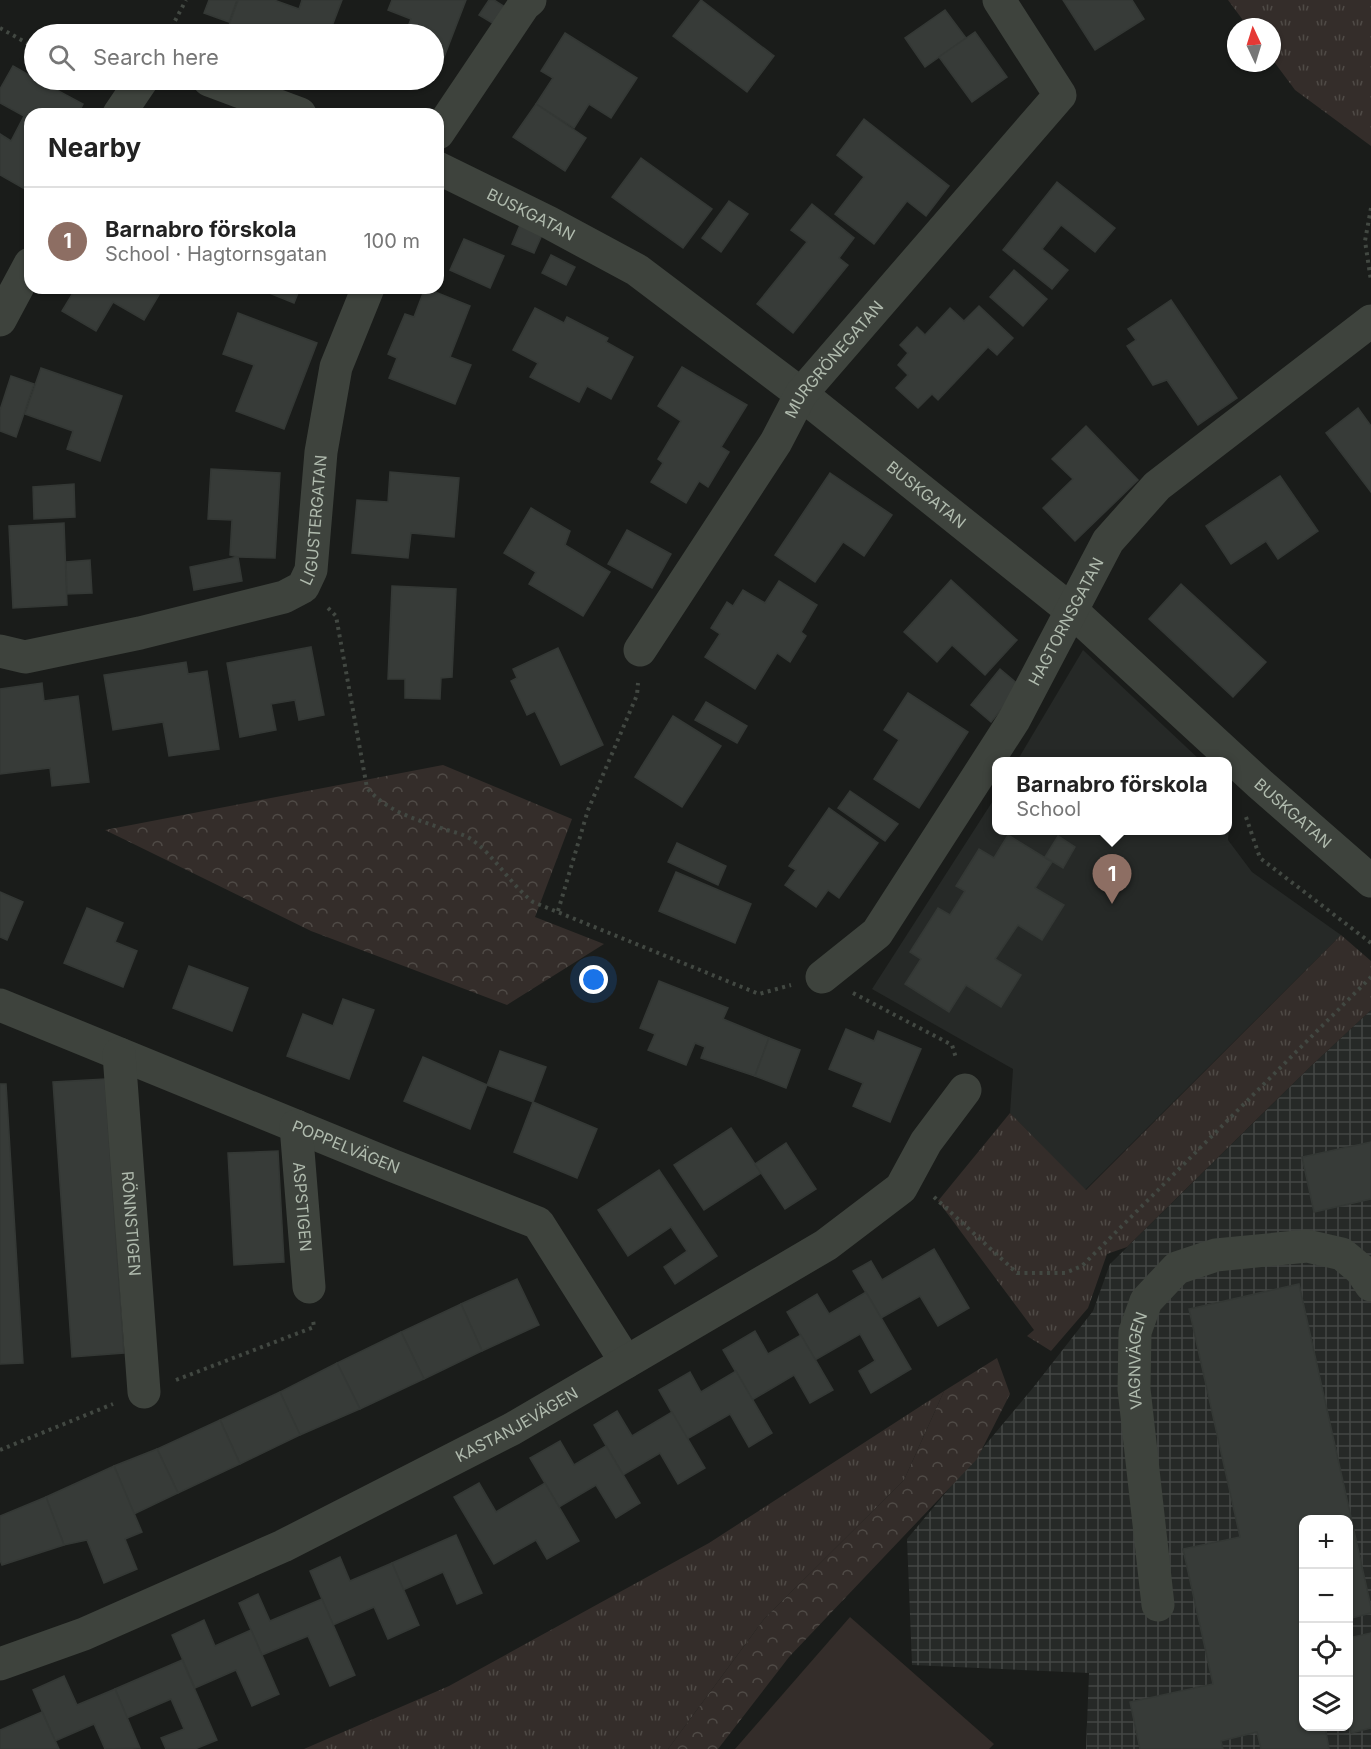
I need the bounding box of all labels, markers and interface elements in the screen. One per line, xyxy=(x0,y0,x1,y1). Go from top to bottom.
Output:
north arrow xyxy=(1227,18,1281,72)
search box xyxy=(24,24,444,90)
icon: search xyxy=(45,41,78,74)
text: Search here xyxy=(93,44,219,70)
text: Nearby xyxy=(48,132,141,163)
street label: BUSKGATAN xyxy=(484,184,579,245)
text: Barnabro förskola xyxy=(105,216,296,242)
text: 1 xyxy=(63,229,72,253)
text: 100 m xyxy=(363,229,420,253)
text: School · Hagtornsgatan xyxy=(105,242,327,266)
street label: MURGRÖNEGATAN xyxy=(780,296,887,421)
street label: LIGUSTERGATAN xyxy=(295,454,331,588)
street label: BUSKGATAN xyxy=(883,457,970,532)
street label: HAGTORNSGATAN xyxy=(1024,554,1108,689)
popup xyxy=(992,757,1232,835)
text: Barnabro förskola xyxy=(1016,771,1208,797)
street label: BUSKGATAN xyxy=(1250,774,1336,852)
text: School xyxy=(1016,797,1081,821)
pin: 1 xyxy=(1092,854,1132,904)
your location xyxy=(579,965,608,994)
street label: POPPELVÄGEN xyxy=(289,1116,403,1178)
street label: ASPSTIGEN xyxy=(289,1161,316,1252)
street label: RÖNNSTIGEN xyxy=(118,1170,145,1277)
street label: VAGNVÄGEN xyxy=(1124,1309,1151,1411)
street label: KASTANJEVÄGEN xyxy=(452,1383,581,1466)
map controls xyxy=(1299,1515,1353,1731)
button: + xyxy=(1299,1515,1353,1569)
button: − xyxy=(1299,1569,1353,1623)
button: locate xyxy=(1299,1623,1353,1677)
button: layers xyxy=(1299,1677,1353,1731)

